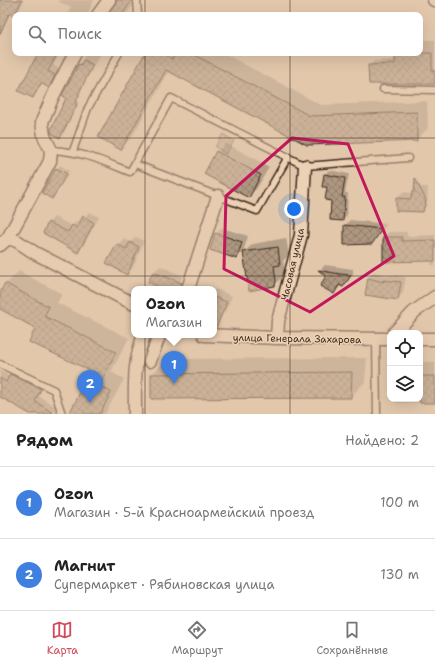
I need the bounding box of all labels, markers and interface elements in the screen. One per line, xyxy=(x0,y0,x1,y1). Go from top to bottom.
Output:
search box xyxy=(12,12,423,56)
icon: search xyxy=(26,23,48,45)
text: Поиск xyxy=(58,24,102,44)
your location xyxy=(284,199,304,219)
street label: Часовая улица xyxy=(278,226,307,301)
popup xyxy=(131,286,217,338)
text: Ozon xyxy=(146,294,185,314)
text: Магазин xyxy=(146,314,202,331)
map controls xyxy=(387,330,423,402)
button: locate xyxy=(387,330,423,366)
street label: улица Генерала Захарова xyxy=(233,331,362,346)
pin: 1 xyxy=(161,351,187,384)
button: layers xyxy=(387,366,423,402)
pin: 2 xyxy=(77,370,103,403)
text: Рядом xyxy=(16,429,73,451)
text: Найдено: 2 xyxy=(345,432,419,449)
text: Ozon xyxy=(54,484,94,504)
text: 1 xyxy=(26,494,32,511)
text: 100 m xyxy=(380,494,419,511)
text: Магазин · 5-й Красноармейский проезд xyxy=(54,504,314,521)
text: Магнит xyxy=(54,556,115,576)
text: 2 xyxy=(24,566,34,583)
text: 130 m xyxy=(381,566,419,583)
text: Супермаркет · Рябиновская улица xyxy=(54,576,274,593)
tab: Карта xyxy=(47,619,78,658)
tab: Маршрут xyxy=(172,619,223,658)
tab: Сохранённые xyxy=(316,619,388,658)

